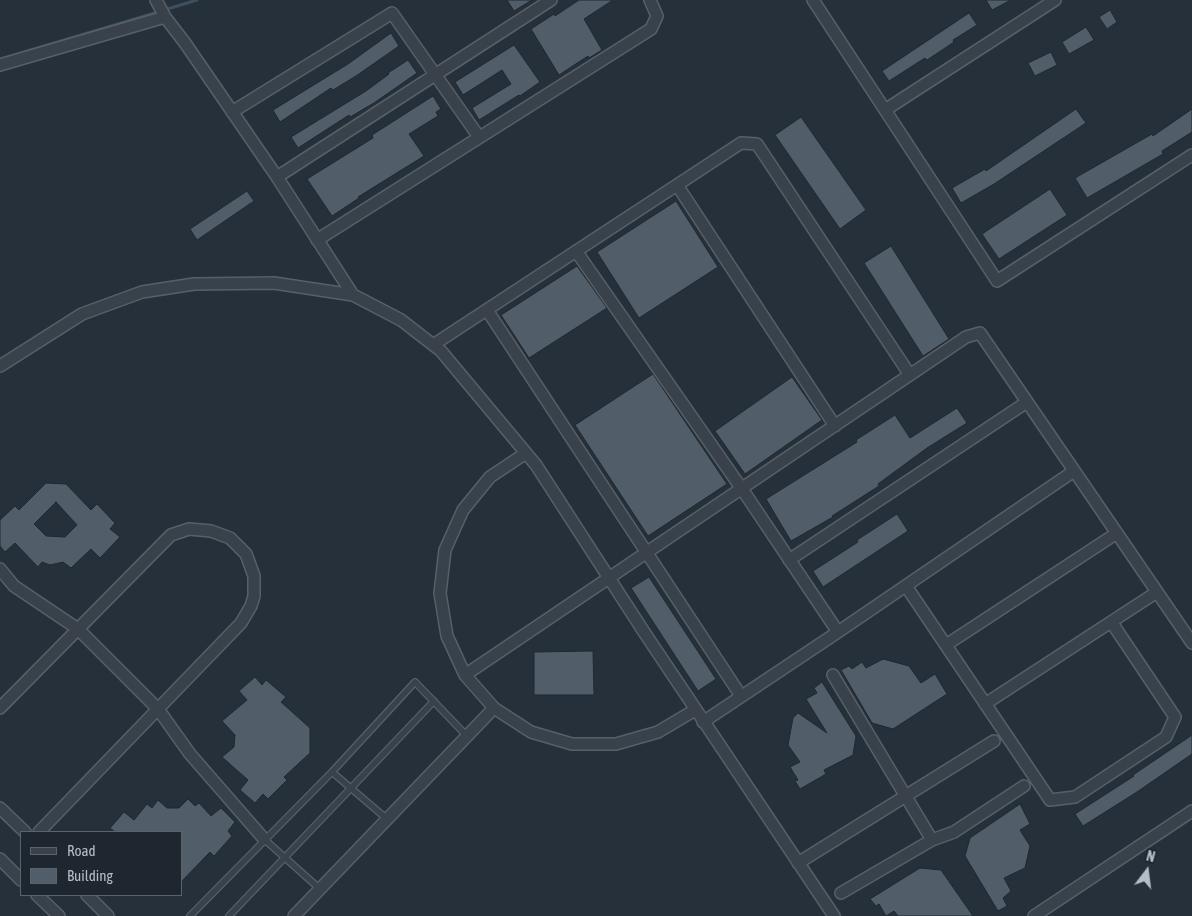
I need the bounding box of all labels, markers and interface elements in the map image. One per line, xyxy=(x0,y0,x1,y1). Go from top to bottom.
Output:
legend xyxy=(20,831,182,896)
text: Road xyxy=(67,842,96,859)
north arrow xyxy=(1122,846,1172,896)
text: N xyxy=(1145,848,1157,865)
text: Building xyxy=(67,867,113,884)

